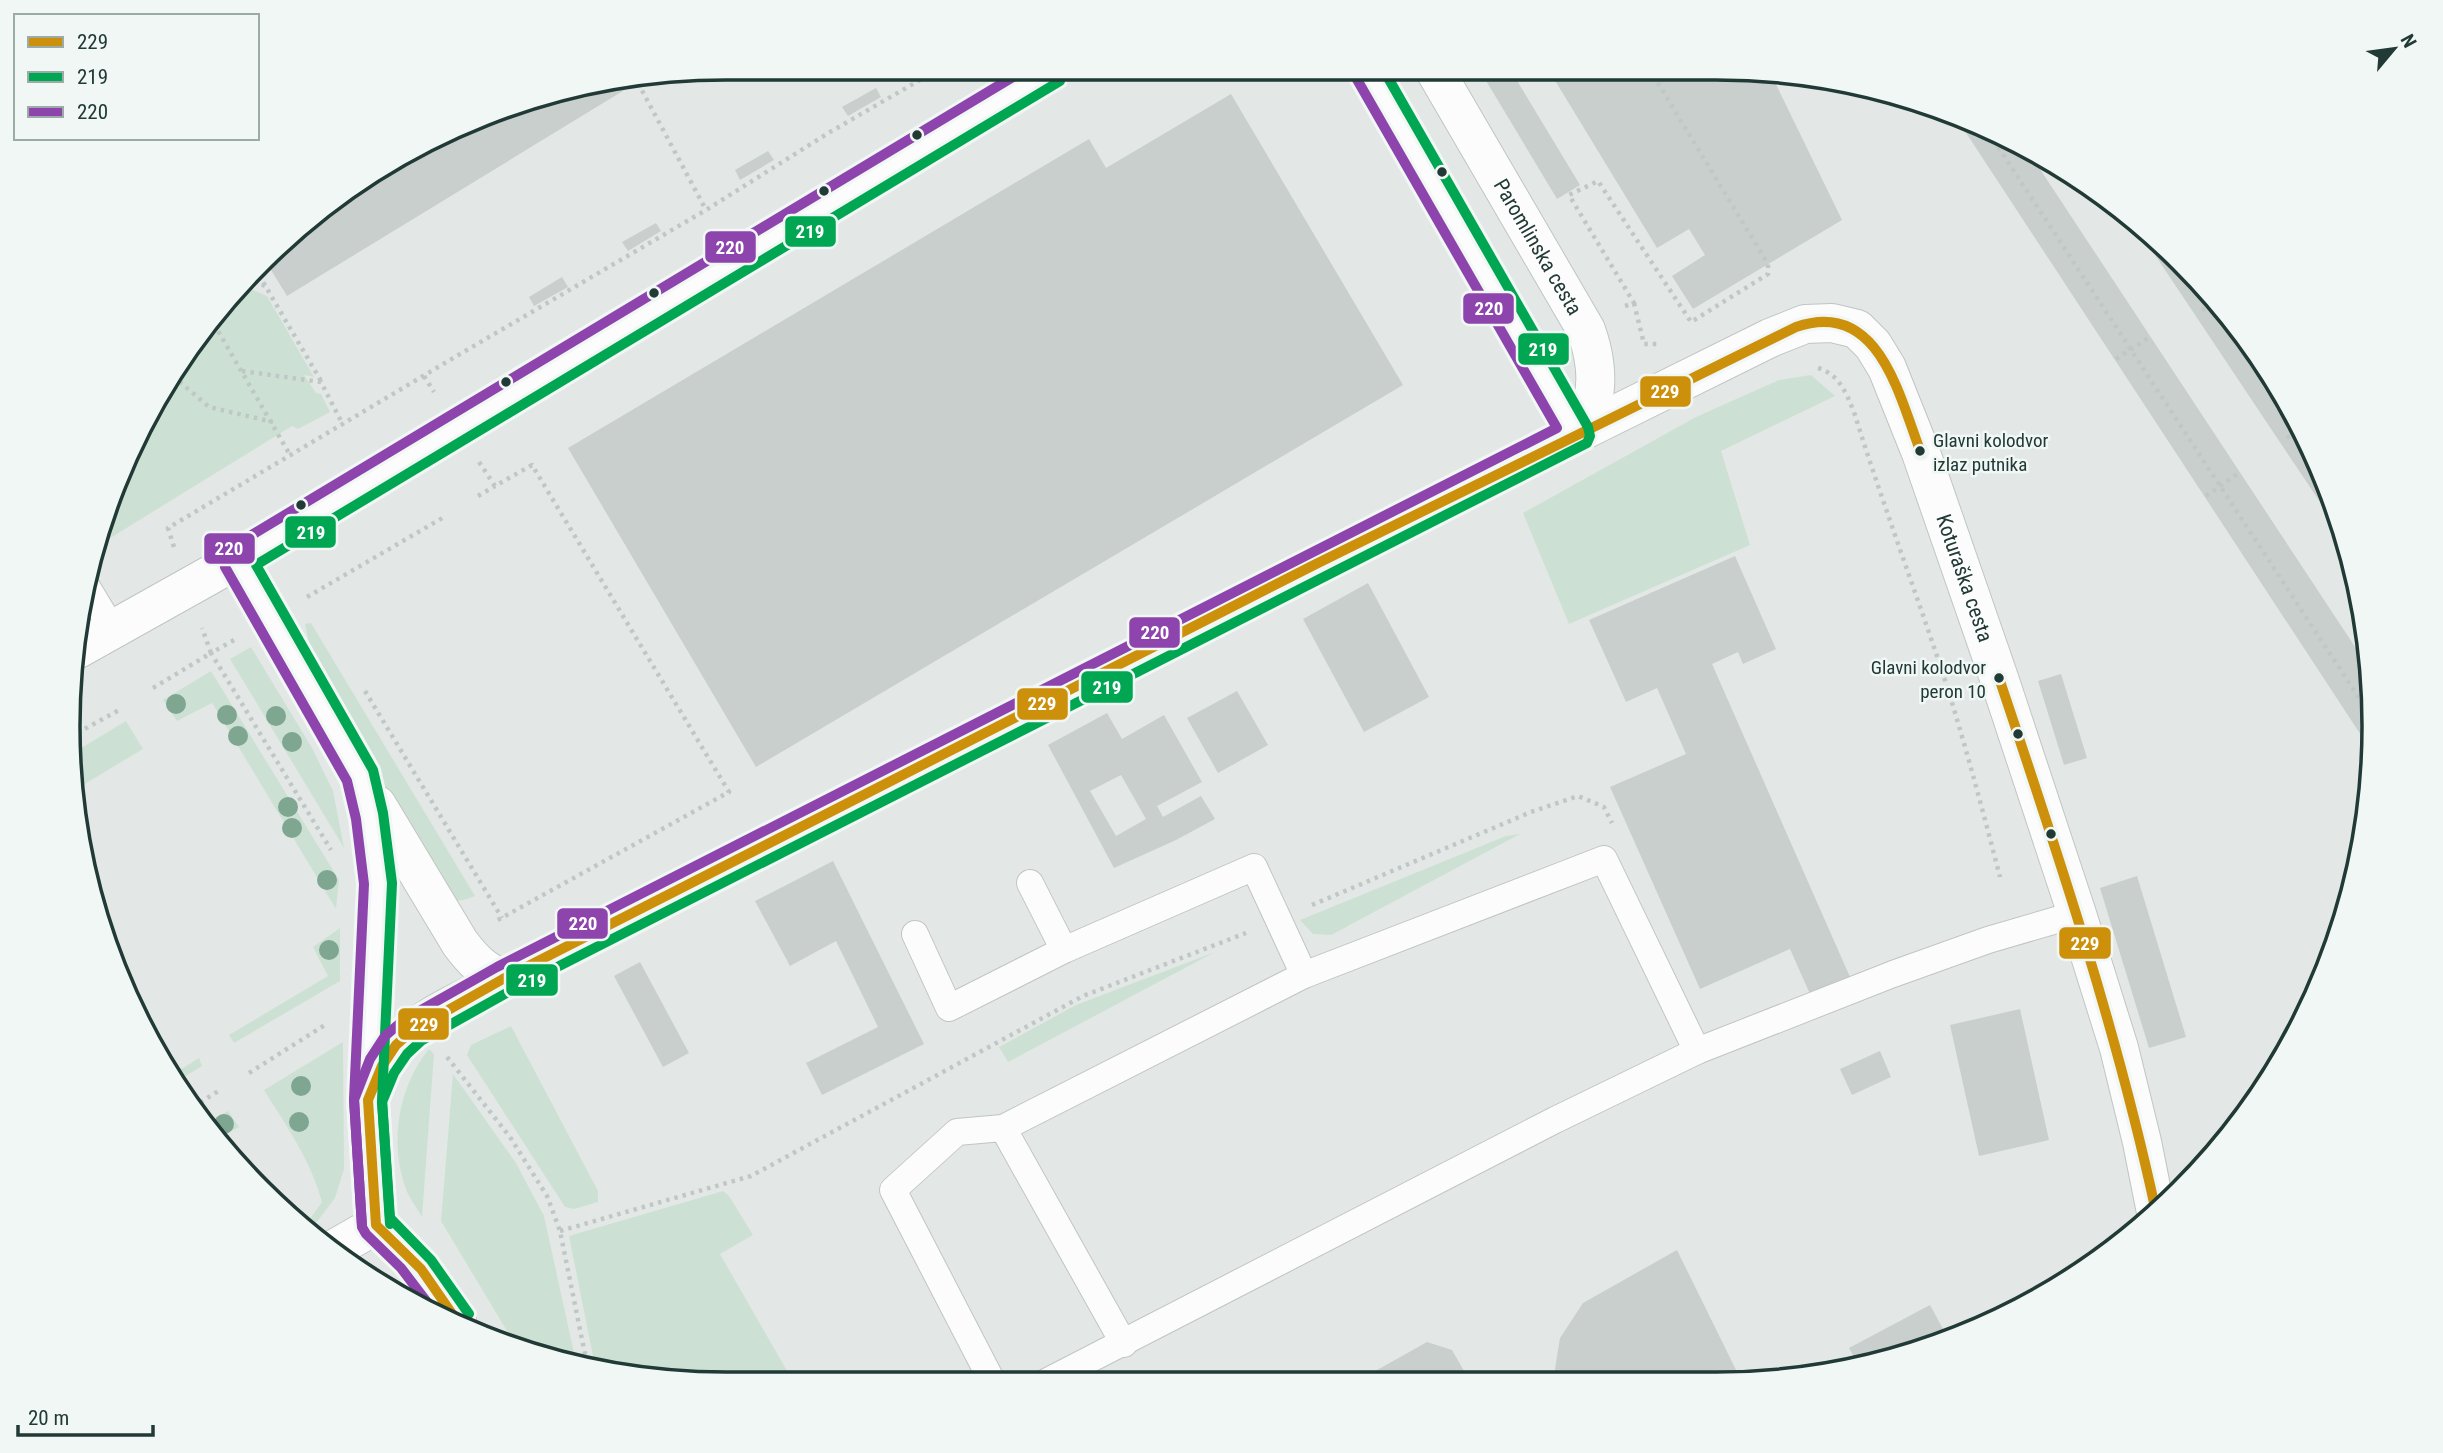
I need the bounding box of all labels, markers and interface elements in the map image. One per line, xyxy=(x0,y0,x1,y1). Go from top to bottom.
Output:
legend xyxy=(14,14,259,140)
north arrow xyxy=(2359,14,2429,84)
text: 229 xyxy=(77,30,108,54)
text: N xyxy=(2396,30,2421,52)
text: 219 xyxy=(77,65,108,89)
text: 220 xyxy=(77,100,108,124)
unlabelled marker xyxy=(910,128,924,142)
unlabelled marker xyxy=(1435,165,1449,179)
street label: Paromlinska cesta xyxy=(1489,175,1587,319)
unlabelled marker xyxy=(817,184,831,198)
line badge: 219 xyxy=(784,215,837,248)
text: 219 xyxy=(796,220,824,243)
line badge: 220 xyxy=(704,230,757,264)
text: 220 xyxy=(716,236,744,259)
unlabelled marker xyxy=(647,286,661,300)
line badge: 220 xyxy=(1462,292,1515,325)
text: 220 xyxy=(1475,297,1503,320)
line badge: 219 xyxy=(1517,332,1570,366)
text: 219 xyxy=(1529,338,1557,361)
unlabelled marker xyxy=(499,375,513,389)
line badge: 229 xyxy=(1639,375,1692,408)
text: 229 xyxy=(1651,380,1679,403)
place label: Glavni kolodvor izlaz putnika xyxy=(1933,429,2049,476)
marker: Glavni kolodvor izlaz putnika xyxy=(1913,444,1927,458)
unlabelled marker xyxy=(294,498,308,512)
street label: Koturaška cesta xyxy=(1931,511,1998,645)
line badge: 219 xyxy=(284,515,337,549)
text: 219 xyxy=(297,521,325,544)
line badge: 220 xyxy=(203,532,256,565)
text: 220 xyxy=(215,537,243,560)
line badge: 220 xyxy=(1128,616,1181,649)
text: 220 xyxy=(1141,621,1169,644)
place label: Glavni kolodvor peron 10 xyxy=(1871,656,1986,703)
line badge: 219 xyxy=(1080,670,1134,704)
marker: Glavni kolodvor peron 10 xyxy=(1992,671,2006,685)
text: 219 xyxy=(1093,676,1121,699)
line badge: 229 xyxy=(1016,687,1069,721)
text: 229 xyxy=(1028,692,1056,715)
unlabelled marker xyxy=(2011,727,2025,741)
unlabelled marker xyxy=(2044,827,2058,841)
line badge: 220 xyxy=(556,907,609,940)
text: 220 xyxy=(569,912,597,935)
line badge: 229 xyxy=(2058,926,2112,960)
text: 229 xyxy=(2071,932,2099,955)
line badge: 219 xyxy=(505,963,559,997)
text: 219 xyxy=(518,969,546,992)
line badge: 229 xyxy=(397,1007,450,1041)
text: 229 xyxy=(410,1013,438,1036)
scale bar xyxy=(18,1394,152,1438)
text: 20 m xyxy=(28,1406,69,1430)

